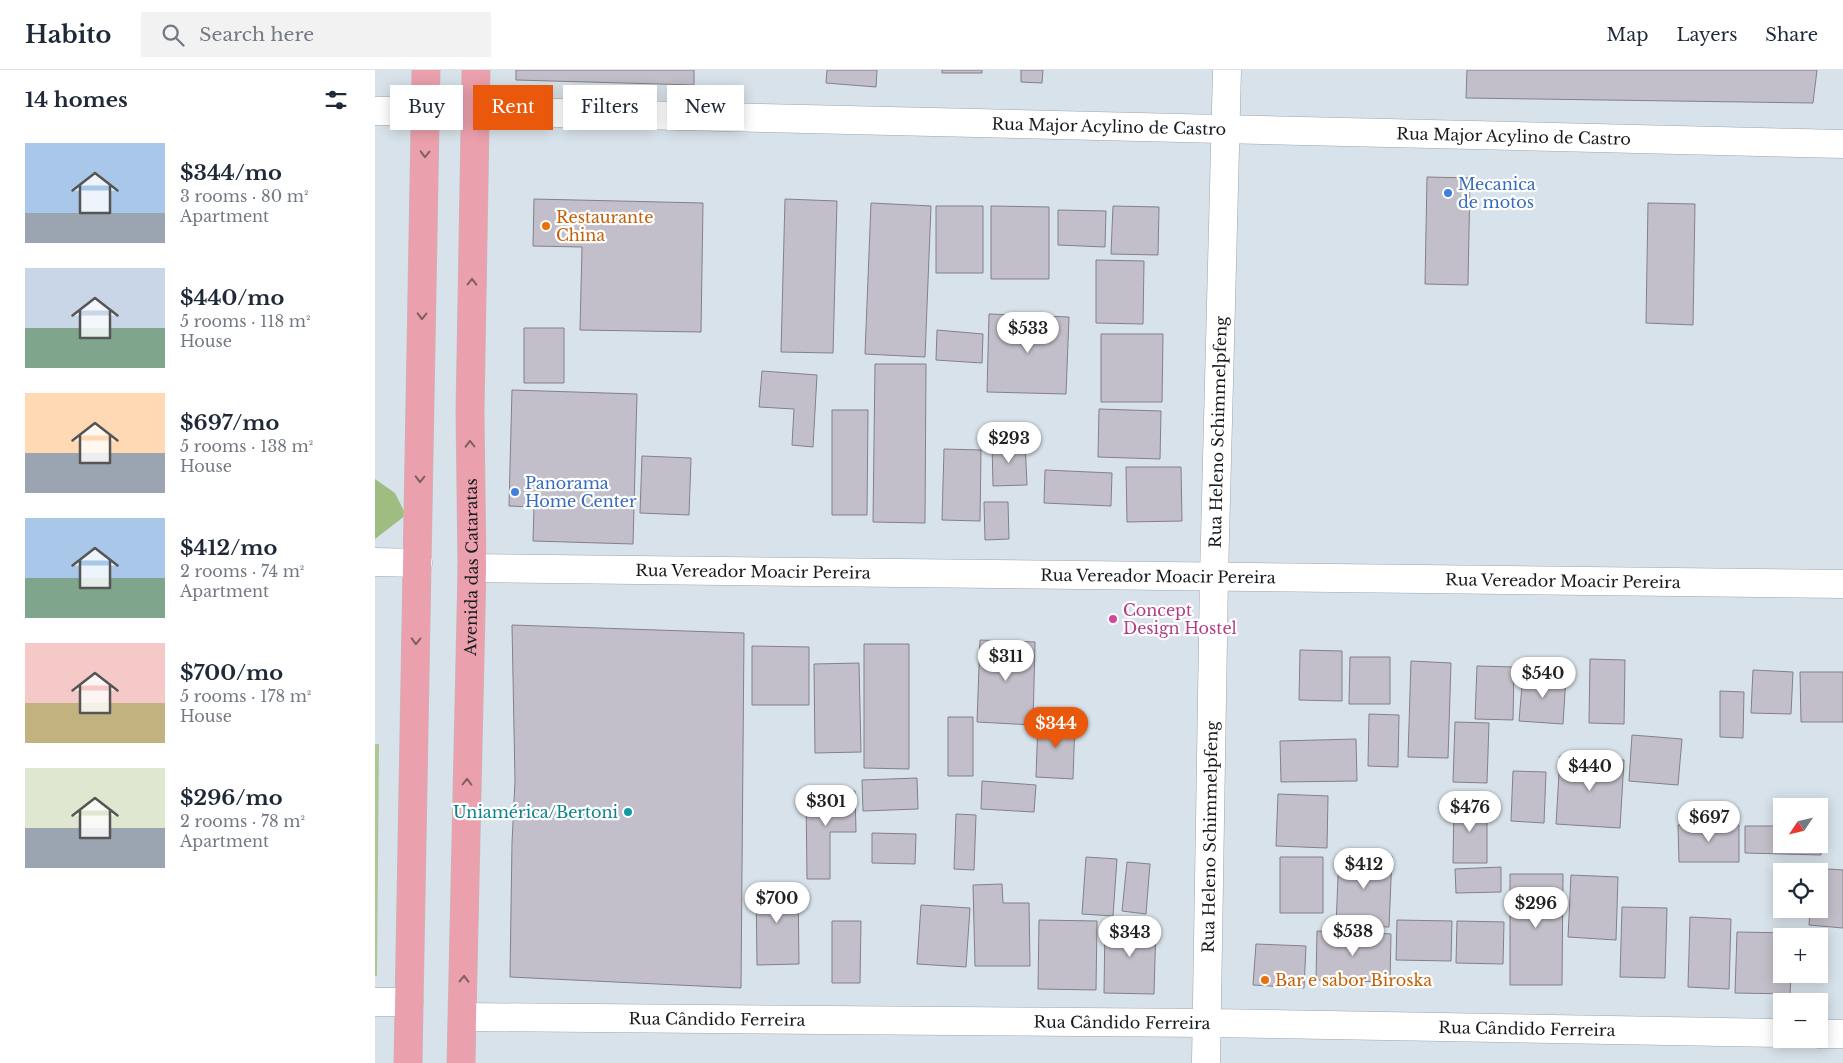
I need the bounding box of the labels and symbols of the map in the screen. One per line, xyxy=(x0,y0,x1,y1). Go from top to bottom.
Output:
street label: Rua Major Acylino de Castro xyxy=(991,113,1226,139)
street label: Rua Major Acylino de Castro xyxy=(1396,123,1631,149)
one-way arrow xyxy=(419,150,430,158)
place label: Mecanica de motos xyxy=(1458,174,1536,212)
marker: Mecanica de motos xyxy=(1442,187,1454,199)
place label: Restaurante China xyxy=(556,207,653,245)
marker: Restaurante China xyxy=(540,220,552,232)
one-way arrow xyxy=(467,278,477,286)
one-way arrow xyxy=(417,312,427,320)
pin: $533 xyxy=(998,312,1058,354)
street label: Rua Heleno Schimmelpfeng xyxy=(1205,316,1231,548)
pin: $293 xyxy=(979,422,1039,464)
one-way arrow xyxy=(465,440,476,448)
place label: Panorama Home Center xyxy=(525,473,637,511)
one-way arrow xyxy=(414,475,425,483)
street label: Avenida das Cataratas xyxy=(460,478,482,657)
marker: Panorama Home Center xyxy=(509,486,521,498)
street label: Rua Vereador Moacir Pereira xyxy=(635,560,871,583)
street label: Rua Vereador Moacir Pereira xyxy=(1040,565,1276,587)
street label: Rua Vereador Moacir Pereira xyxy=(1445,569,1681,592)
place label: Concept Design Hostel xyxy=(1123,600,1237,638)
marker: Concept Design Hostel xyxy=(1107,613,1119,625)
one-way arrow xyxy=(411,637,422,645)
pin: $311 xyxy=(976,640,1036,682)
pin: $540 xyxy=(1513,656,1573,699)
pin: $344 xyxy=(1026,706,1086,749)
street label: Rua Heleno Schimmelpfeng xyxy=(1198,721,1222,953)
pin: $440 xyxy=(1560,750,1620,792)
one-way arrow xyxy=(462,778,472,786)
pin: $301 xyxy=(796,784,856,827)
pin: $476 xyxy=(1440,790,1500,833)
north arrow xyxy=(1773,798,1827,852)
pin: $697 xyxy=(1679,800,1739,843)
place label: Uniamérica/Bertoni xyxy=(453,802,619,822)
marker: Uniamérica/Bertoni xyxy=(622,806,634,818)
pin: $412 xyxy=(1334,848,1394,890)
pin: $700 xyxy=(747,882,807,924)
pin: $296 xyxy=(1506,886,1566,929)
pin: $538 xyxy=(1323,914,1383,957)
pin: $343 xyxy=(1100,916,1160,958)
place label: Bar e sabor Biroska xyxy=(1275,970,1432,990)
marker: Bar e sabor Biroska xyxy=(1259,974,1271,986)
one-way arrow xyxy=(459,975,469,983)
street label: Rua Cândido Ferreira xyxy=(628,1008,806,1030)
street label: Rua Cândido Ferreira xyxy=(1033,1012,1211,1033)
street label: Rua Cândido Ferreira xyxy=(1438,1017,1616,1040)

